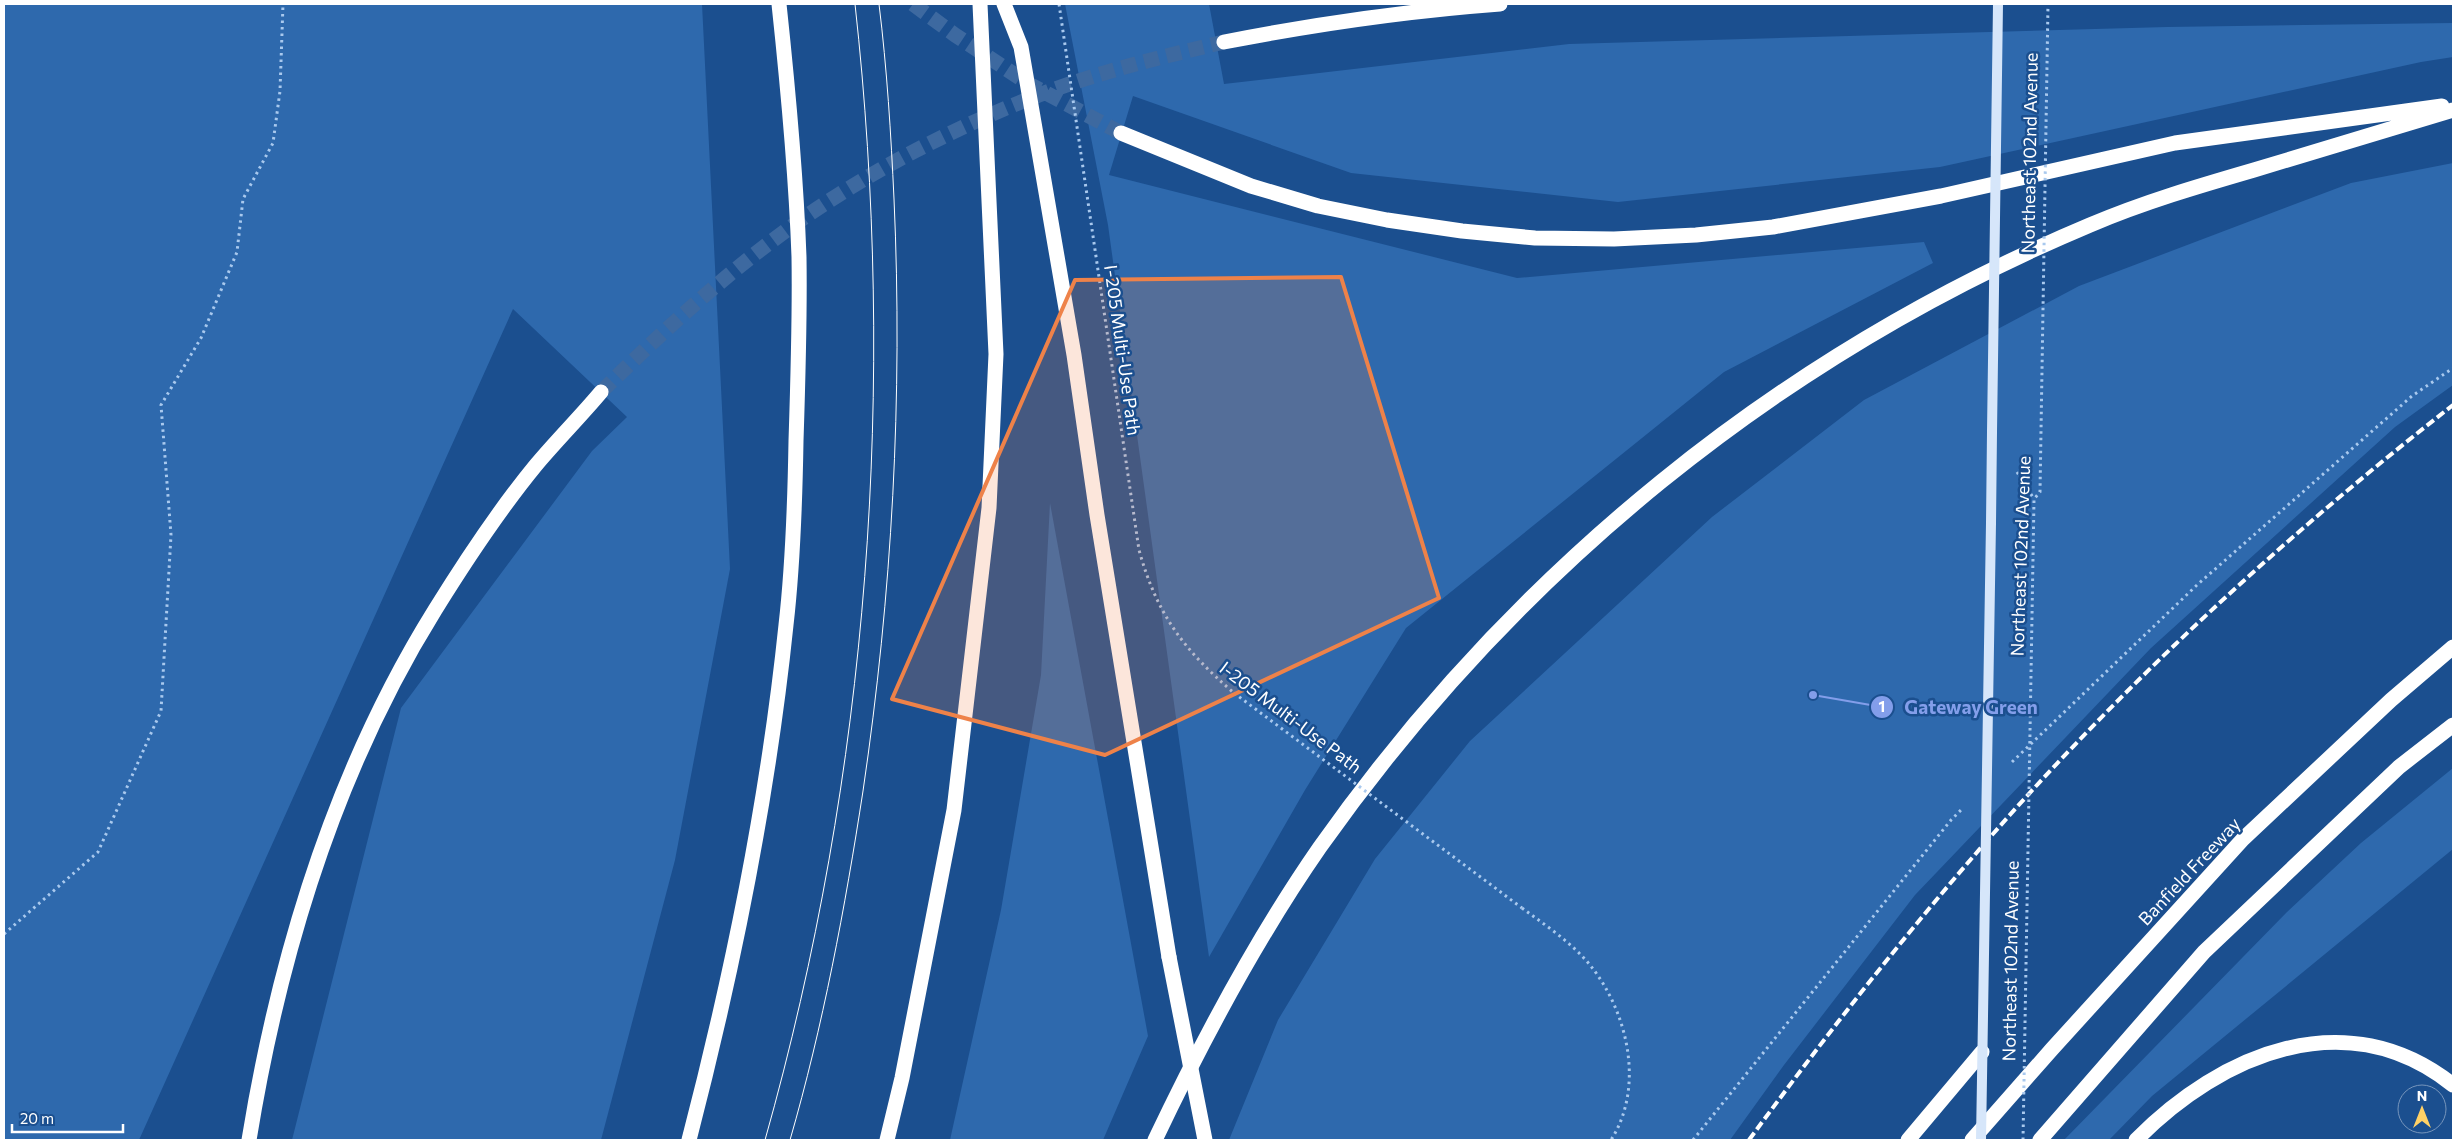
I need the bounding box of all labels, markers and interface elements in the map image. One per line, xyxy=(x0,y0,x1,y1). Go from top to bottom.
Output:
street label: Northeast 102nd Avenue xyxy=(2016,53,2042,253)
street label: I-205 Multi-Use Path xyxy=(1100,263,1146,437)
street label: Northeast 102nd Avenue xyxy=(2006,455,2034,657)
street label: I-205 Multi-Use Path xyxy=(1216,656,1366,778)
callout: Gateway Green xyxy=(1870,690,2048,724)
text: Gateway Green xyxy=(1904,695,2038,718)
text: 1 xyxy=(1879,697,1885,715)
street label: Banfield Freeway xyxy=(2133,813,2245,929)
street label: Northeast 102nd Avenue xyxy=(1997,861,2023,1061)
north arrow xyxy=(2397,1084,2447,1134)
text: N xyxy=(2417,1087,2427,1104)
scale bar xyxy=(12,1102,124,1134)
text: 20 m xyxy=(20,1109,54,1127)

